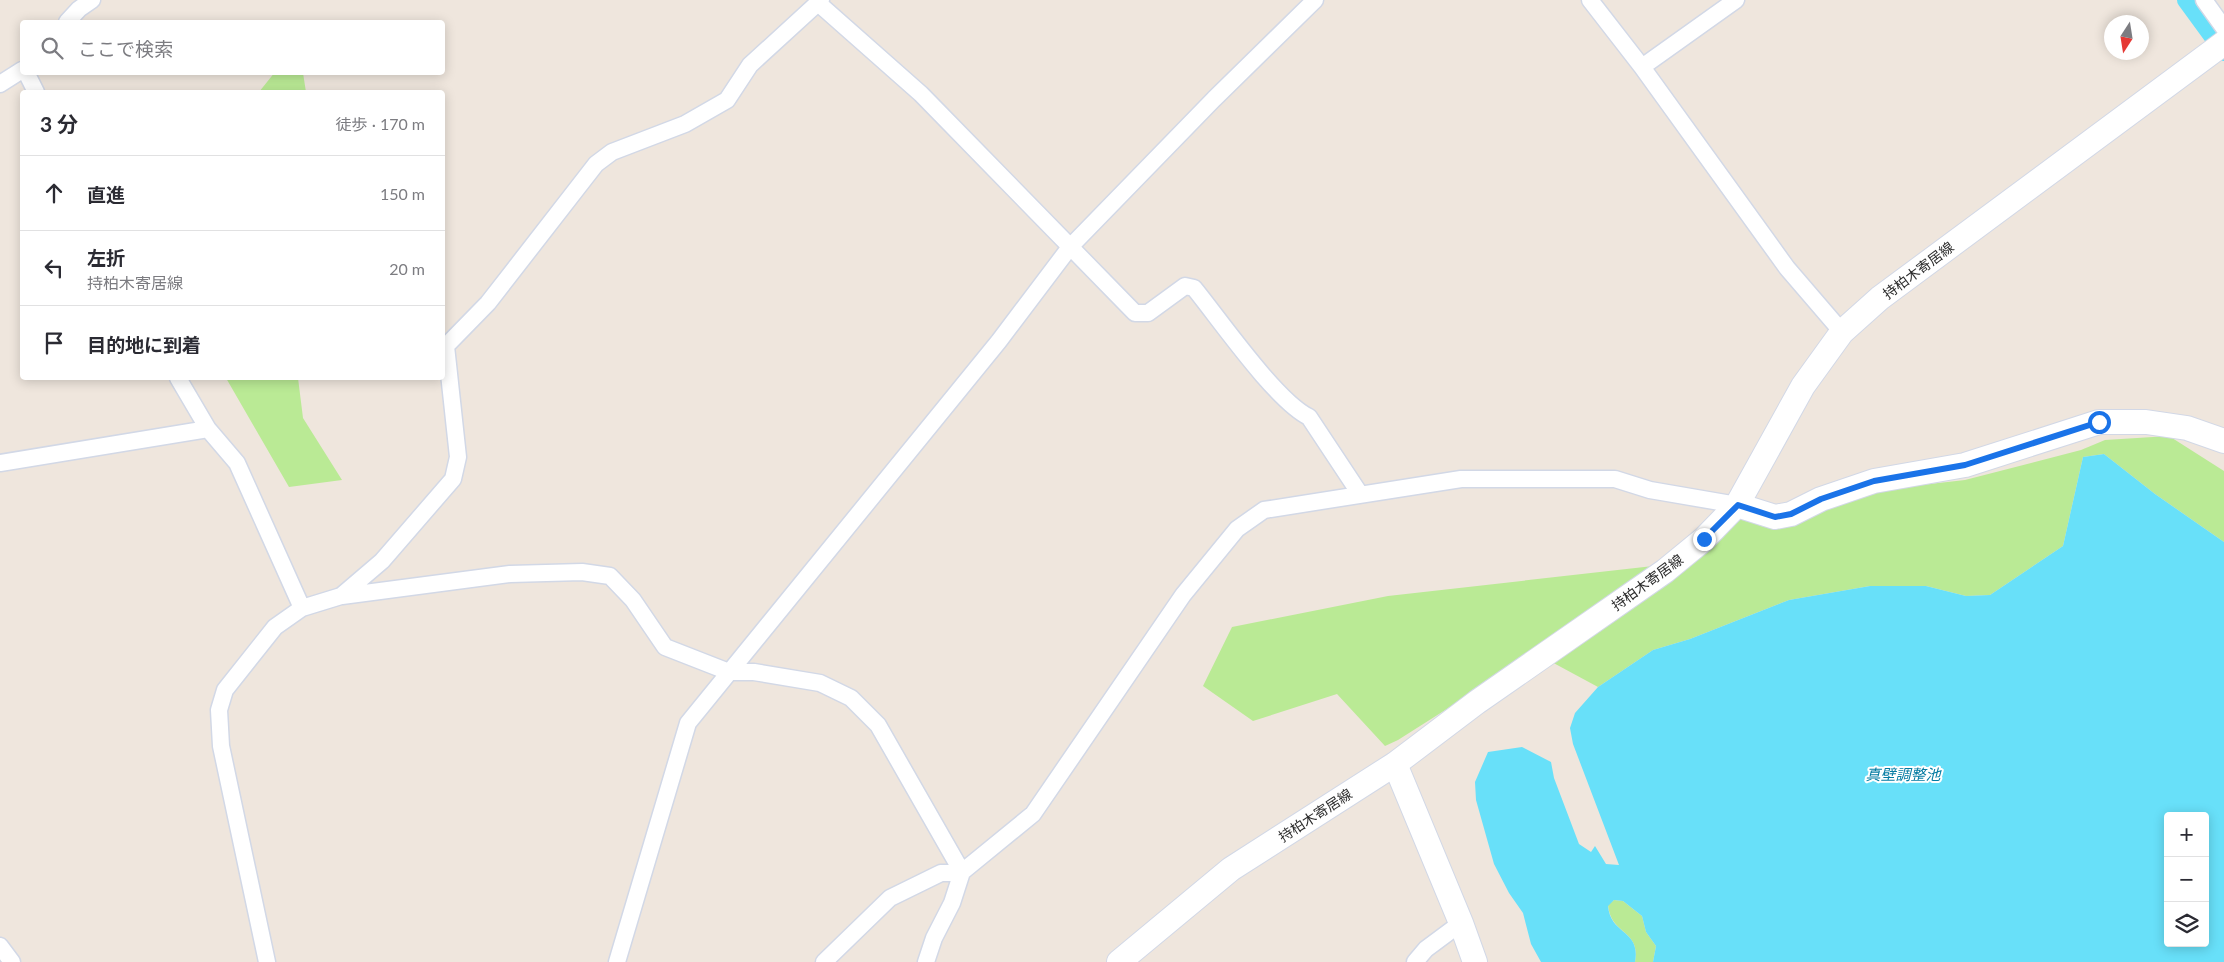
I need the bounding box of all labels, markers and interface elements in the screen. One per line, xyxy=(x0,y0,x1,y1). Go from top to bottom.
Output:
north arrow xyxy=(2104,15,2149,60)
search box xyxy=(20,20,445,75)
icon: search xyxy=(38,34,66,62)
text: ここで検索 xyxy=(78,37,173,60)
text: 3 分 xyxy=(40,111,78,136)
text: 徒歩 · 170 m xyxy=(336,114,425,133)
icon: ahead xyxy=(40,179,68,207)
text: 直進 xyxy=(87,183,125,206)
text: 150 m xyxy=(380,184,425,203)
street label: 持柏木寄居線 xyxy=(1879,238,1957,302)
text: 左折 xyxy=(87,246,125,269)
icon: left xyxy=(40,254,68,282)
text: 20 m xyxy=(389,259,425,278)
text: 持柏木寄居線 xyxy=(87,273,183,292)
icon: arrive xyxy=(40,329,68,357)
text: 目的地に到着 xyxy=(87,333,201,356)
route start xyxy=(2088,411,2111,434)
route end xyxy=(1693,528,1716,551)
street label: 持柏木寄居線 xyxy=(1608,550,1686,614)
water label: 真壁調整池 xyxy=(1865,765,1942,783)
street label: 持柏木寄居線 xyxy=(1275,785,1355,845)
map controls xyxy=(2164,812,2209,947)
button: + xyxy=(2164,812,2209,857)
button: − xyxy=(2164,857,2209,902)
button: layers xyxy=(2164,902,2209,947)

